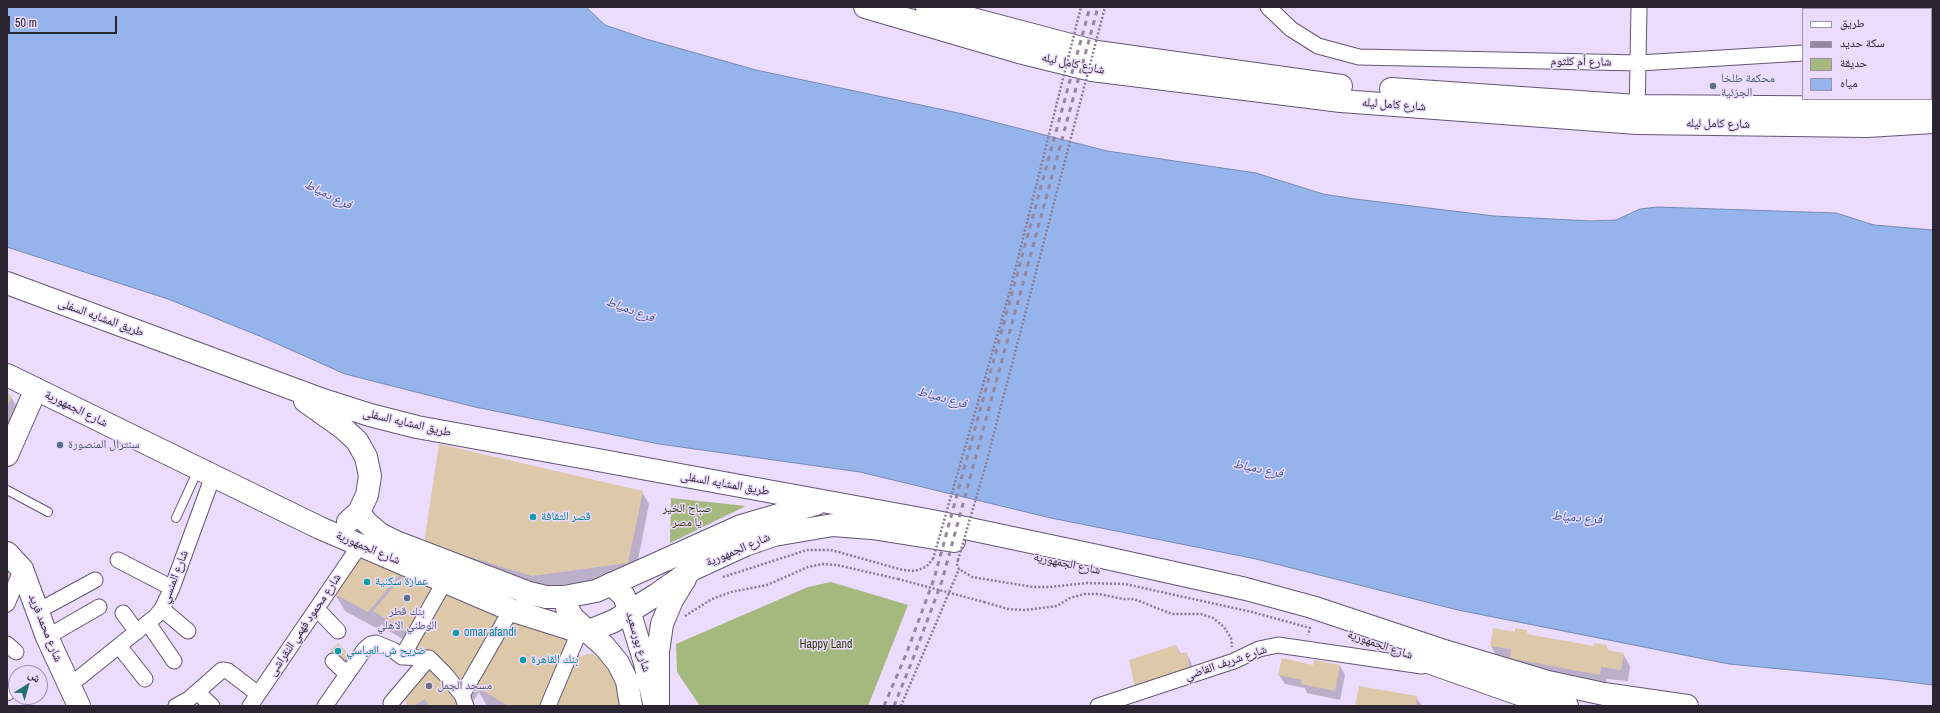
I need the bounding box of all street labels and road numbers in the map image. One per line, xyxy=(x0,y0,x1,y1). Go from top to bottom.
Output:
street label: شارع كامل ليله xyxy=(1040,50,1106,78)
street label: شارع أم كلثوم xyxy=(1551,54,1611,70)
street label: شارع كامل ليله xyxy=(1362,96,1426,114)
street label: شارع كامل ليله xyxy=(1686,116,1750,132)
street label: طريق المشايه السفلى xyxy=(56,296,146,340)
street label: شارع الجمهورية xyxy=(42,388,110,430)
street label: طريق المشايه السفلى xyxy=(361,406,453,440)
street label: طريق المشايه السفلى xyxy=(679,469,771,499)
street label: شارع الجمهورية xyxy=(334,528,402,568)
street label: شارع الجمهورية xyxy=(704,530,772,570)
street label: شارع المنسي xyxy=(158,548,192,606)
street label: شارع الجمهورية xyxy=(1032,550,1102,578)
street label: شارع محمود فهمي النقراشى xyxy=(265,571,345,679)
street label: شارع محمد فريد xyxy=(25,592,65,664)
street label: شارع بورسعيد xyxy=(623,610,653,674)
street label: شارع الجمهورية xyxy=(1345,627,1415,663)
street label: شارع شريف القاضي xyxy=(1183,642,1269,684)

